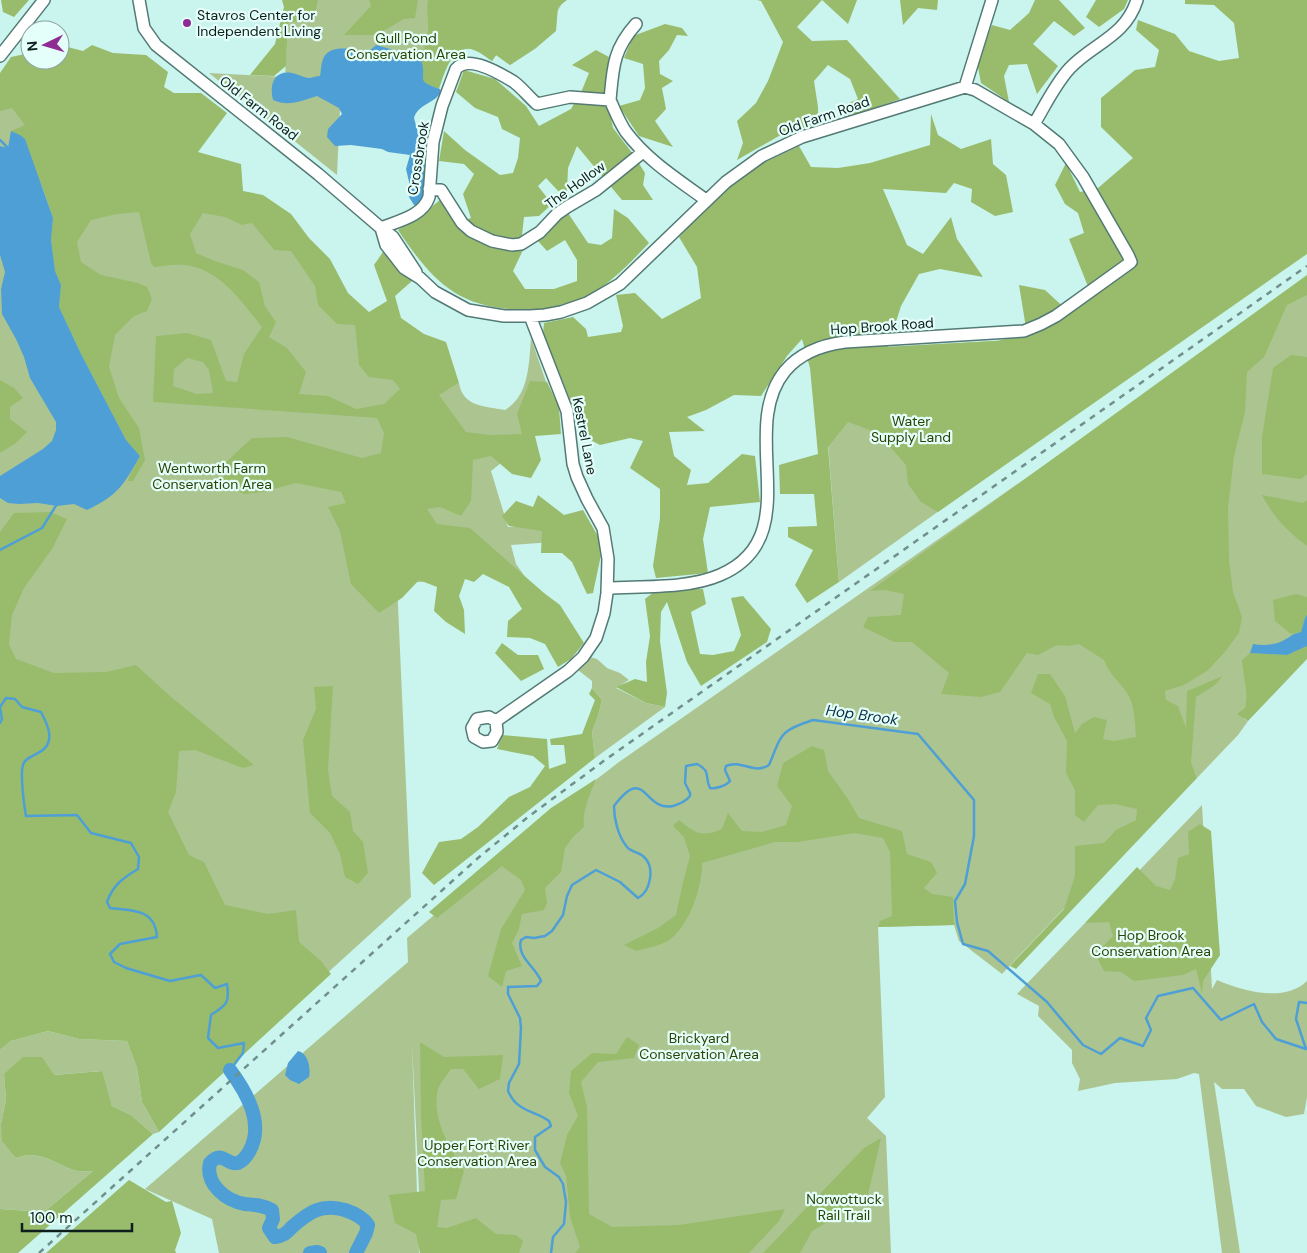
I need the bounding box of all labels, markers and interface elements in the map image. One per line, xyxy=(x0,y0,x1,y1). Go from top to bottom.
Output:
place label: Stavros Center for Independent Living xyxy=(197,6,321,40)
marker: Stavros Center for Independent Living xyxy=(181,17,193,29)
north arrow xyxy=(20,20,70,70)
park label: Gull Pond Conservation Area xyxy=(346,29,466,63)
text: N xyxy=(23,40,41,52)
street label: Old Farm Road xyxy=(216,72,302,144)
street label: Old Farm Road xyxy=(776,92,872,140)
street label: Crossbrook xyxy=(403,120,433,196)
street label: The Hollow xyxy=(541,157,609,213)
street label: Hop Brook Road xyxy=(830,313,934,339)
street label: Kestrel Lane xyxy=(569,396,601,476)
park label: Water Supply Land xyxy=(871,412,951,446)
park label: Wentworth Farm Conservation Area xyxy=(152,459,272,493)
water label: Hop Brook xyxy=(825,700,900,730)
park label: Hop Brook Conservation Area xyxy=(1091,926,1211,960)
park label: Brickyard Conservation Area xyxy=(639,1029,759,1063)
park label: Upper Fort River Conservation Area xyxy=(417,1136,537,1170)
park label: Norwottuck Rail Trail xyxy=(806,1190,882,1224)
scale bar xyxy=(22,1200,132,1232)
text: 100 m xyxy=(30,1208,73,1228)

